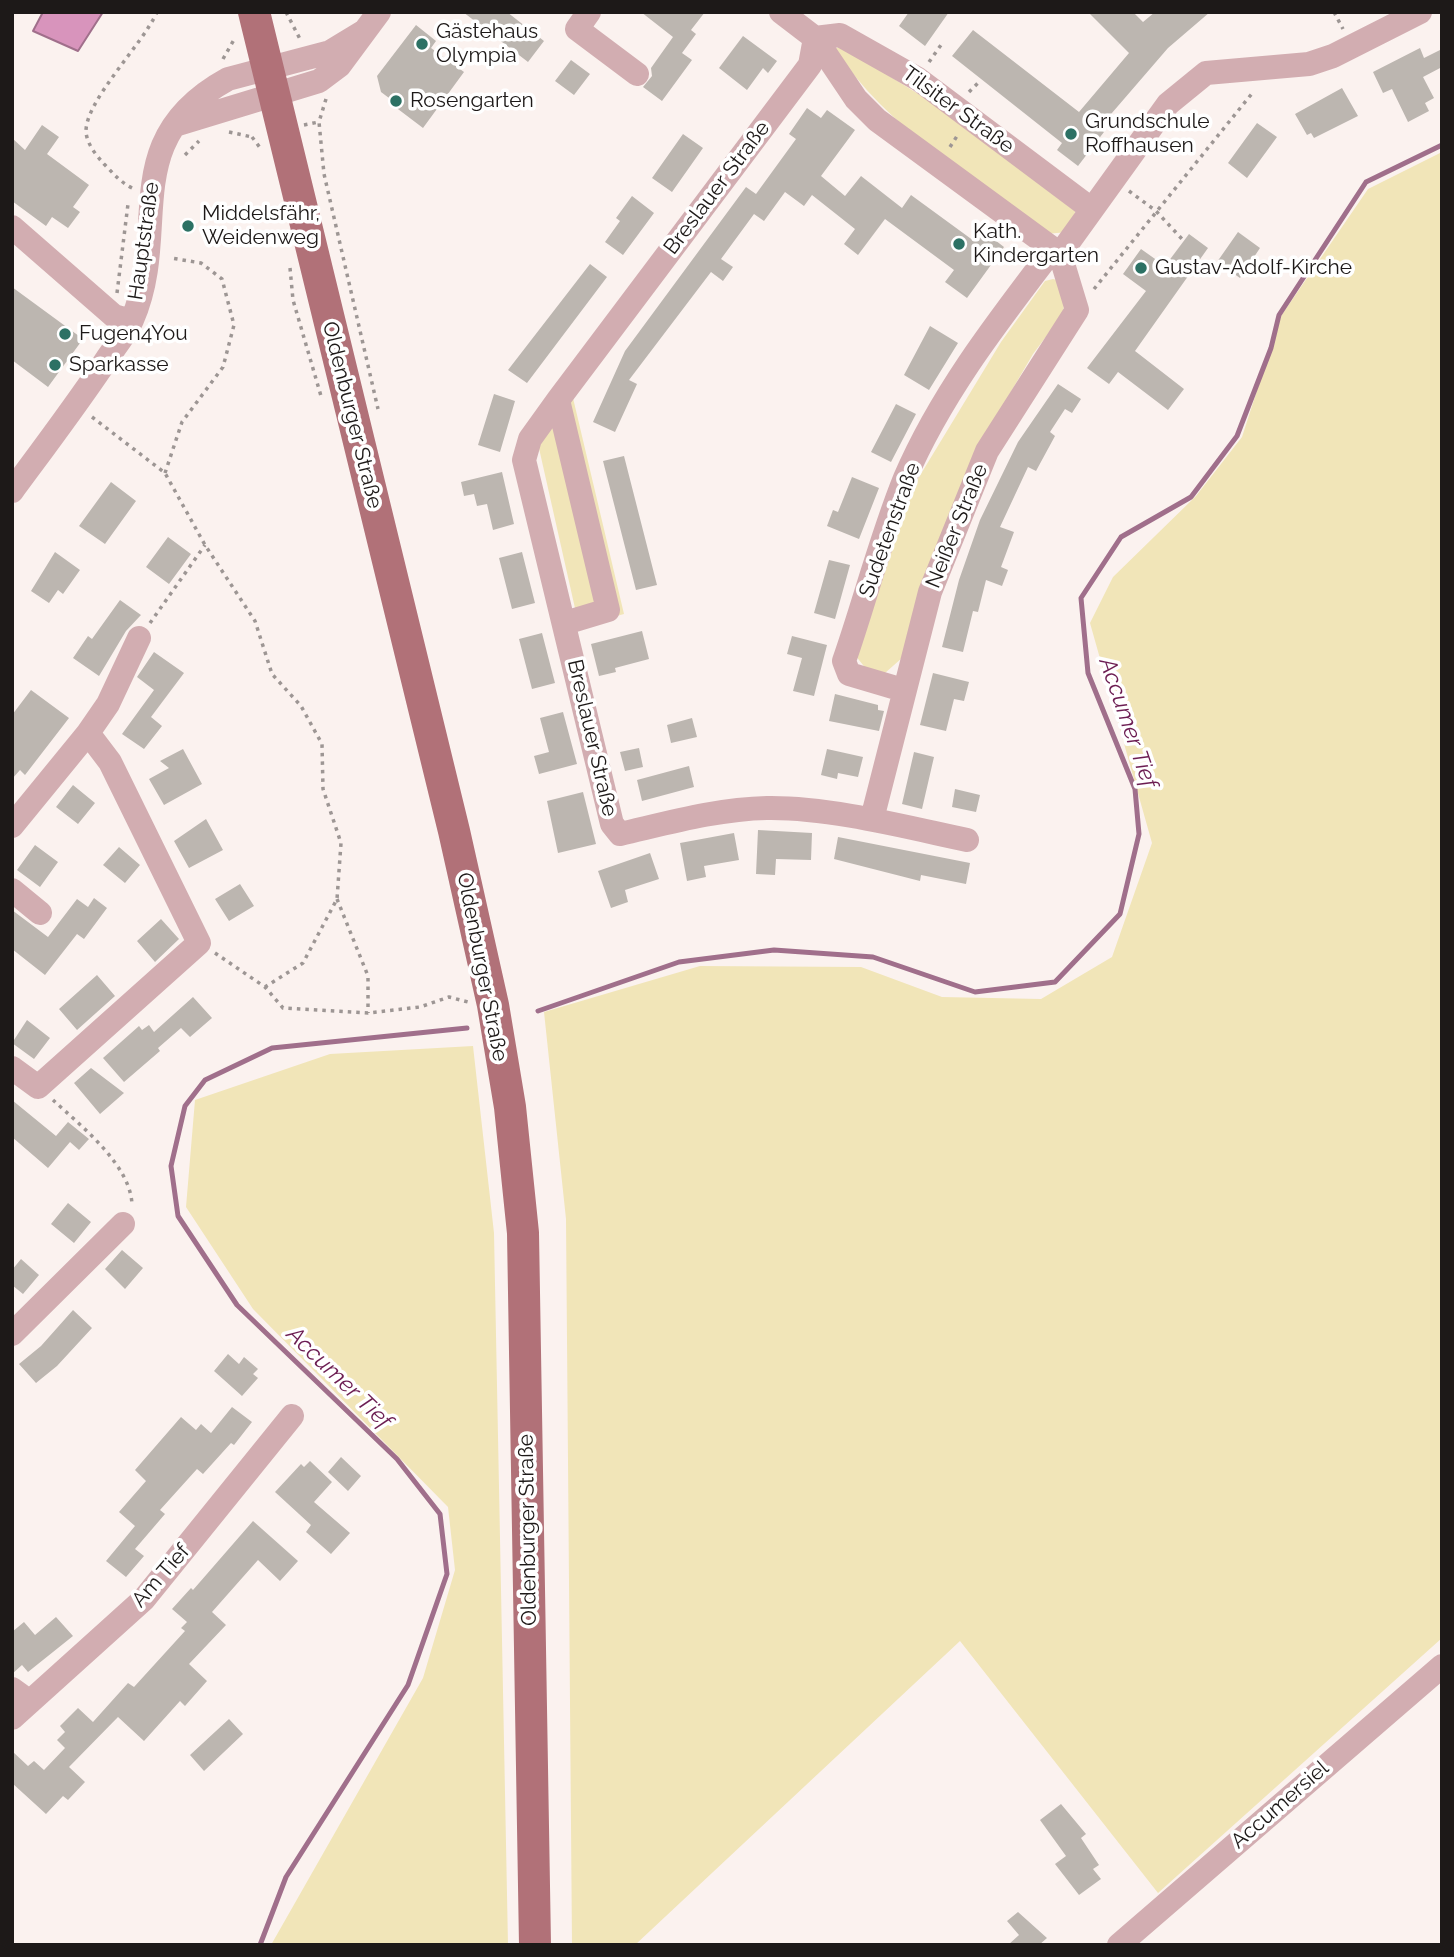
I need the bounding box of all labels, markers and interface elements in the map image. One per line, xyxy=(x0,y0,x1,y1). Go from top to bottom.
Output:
place label: Gästehaus Olympia xyxy=(436,19,538,69)
marker: Gästehaus Olympia xyxy=(414,36,430,52)
street label: Tilsiter Straße xyxy=(897,61,1019,159)
place label: Rosengarten xyxy=(410,88,534,114)
marker: Rosengarten xyxy=(388,93,404,109)
place label: Grundschule Roffhausen xyxy=(1085,109,1210,159)
street label: Breslauer Straße xyxy=(659,116,775,260)
marker: Grundschule Roffhausen xyxy=(1063,126,1079,142)
street label: Hauptstraße xyxy=(123,180,165,302)
place label: Middelsfähr, Weidenweg xyxy=(202,201,320,251)
marker: Middelsfähr, Weidenweg xyxy=(180,218,196,234)
place label: Kath. Kindergarten xyxy=(973,219,1099,269)
marker: Kath. Kindergarten xyxy=(951,236,967,252)
place label: Gustav-Adolf-Kirche xyxy=(1155,255,1352,281)
marker: Gustav-Adolf-Kirche xyxy=(1133,260,1149,276)
street label: Oldenburger Straße xyxy=(317,319,387,511)
place label: Fugen4You xyxy=(79,321,188,347)
marker: Fugen4You xyxy=(57,326,73,342)
place label: Sparkasse xyxy=(69,352,169,378)
marker: Sparkasse xyxy=(47,357,63,373)
street label: Sudetenstraße xyxy=(854,459,926,601)
street label: Neißer Straße xyxy=(921,460,993,592)
water label: Accumer Tief xyxy=(1093,654,1163,792)
street label: Breslauer Straße xyxy=(562,657,622,819)
street label: Oldenburger Straße xyxy=(451,870,513,1064)
water label: Accumer Tief xyxy=(281,1321,397,1435)
street label: Oldenburger Straße xyxy=(514,1434,542,1626)
street label: Am Tief xyxy=(127,1539,195,1613)
street label: Accumersiel xyxy=(1226,1756,1334,1854)

